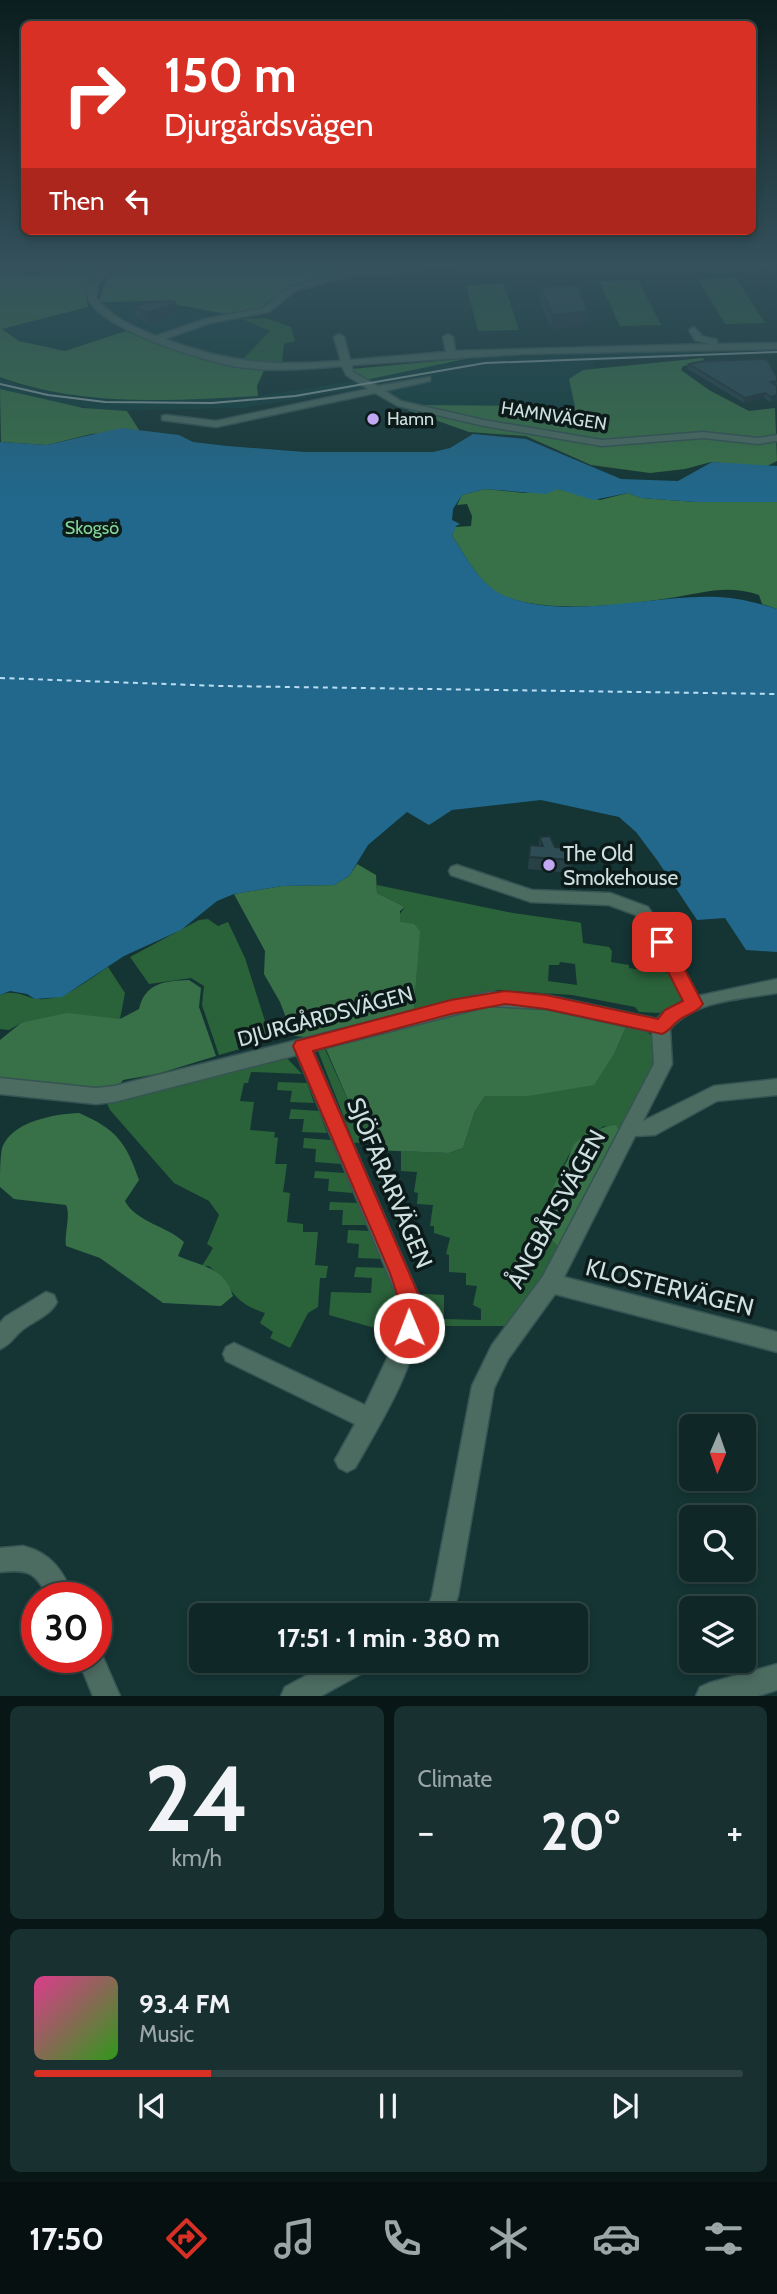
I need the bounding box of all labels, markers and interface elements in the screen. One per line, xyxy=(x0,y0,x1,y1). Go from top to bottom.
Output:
text: 150 m xyxy=(164,45,297,104)
icon: right xyxy=(49,49,140,140)
text: Djurgårdsvägen xyxy=(164,105,374,144)
icon: left xyxy=(119,182,157,220)
text: Then xyxy=(49,185,105,217)
street label: HAMNVÄGEN xyxy=(500,397,608,435)
place label: Hamn xyxy=(387,408,434,430)
marker: Hamn xyxy=(365,411,381,427)
park label: Skogsö xyxy=(65,517,119,539)
place label: The Old Smokehouse xyxy=(563,841,678,890)
marker: The Old Smokehouse xyxy=(541,857,557,873)
pin xyxy=(632,912,692,972)
icon: arrive xyxy=(643,923,681,961)
street label: DJURGÅRDSVÄGEN xyxy=(234,980,416,1051)
street label: SJÖFARARVÄGEN xyxy=(341,1093,439,1273)
street label: ÅNGBÅTSVÄGEN xyxy=(500,1125,612,1293)
street label: KLOSTERVÄGEN xyxy=(583,1252,757,1322)
position arrow xyxy=(372,1291,446,1365)
north arrow xyxy=(679,1414,756,1491)
map controls xyxy=(679,1414,756,1673)
button: search xyxy=(679,1505,756,1582)
speed limit sign: 30 xyxy=(21,1582,112,1673)
button: layers xyxy=(679,1596,756,1673)
text: 17:51 · 1 min · 380 m xyxy=(277,1622,500,1654)
text: 24 xyxy=(144,1743,249,1854)
text: Climate xyxy=(418,1765,492,1793)
text: 20° xyxy=(541,1800,620,1863)
text: − xyxy=(418,1808,434,1855)
text: + xyxy=(726,1808,743,1855)
text: km/h xyxy=(172,1844,222,1872)
text: 93.4 FM xyxy=(139,1988,230,2020)
text: Music xyxy=(139,2020,194,2048)
icon: previous xyxy=(133,2087,171,2125)
icon: pause xyxy=(369,2087,407,2125)
icon: next xyxy=(606,2087,644,2125)
icon: directions xyxy=(162,2214,211,2263)
icon: music xyxy=(270,2214,319,2263)
icon: phone xyxy=(377,2214,426,2263)
icon: climate xyxy=(484,2214,533,2263)
icon: car xyxy=(592,2214,641,2263)
icon: filters xyxy=(699,2214,748,2263)
text: 17:50 xyxy=(29,2219,104,2258)

